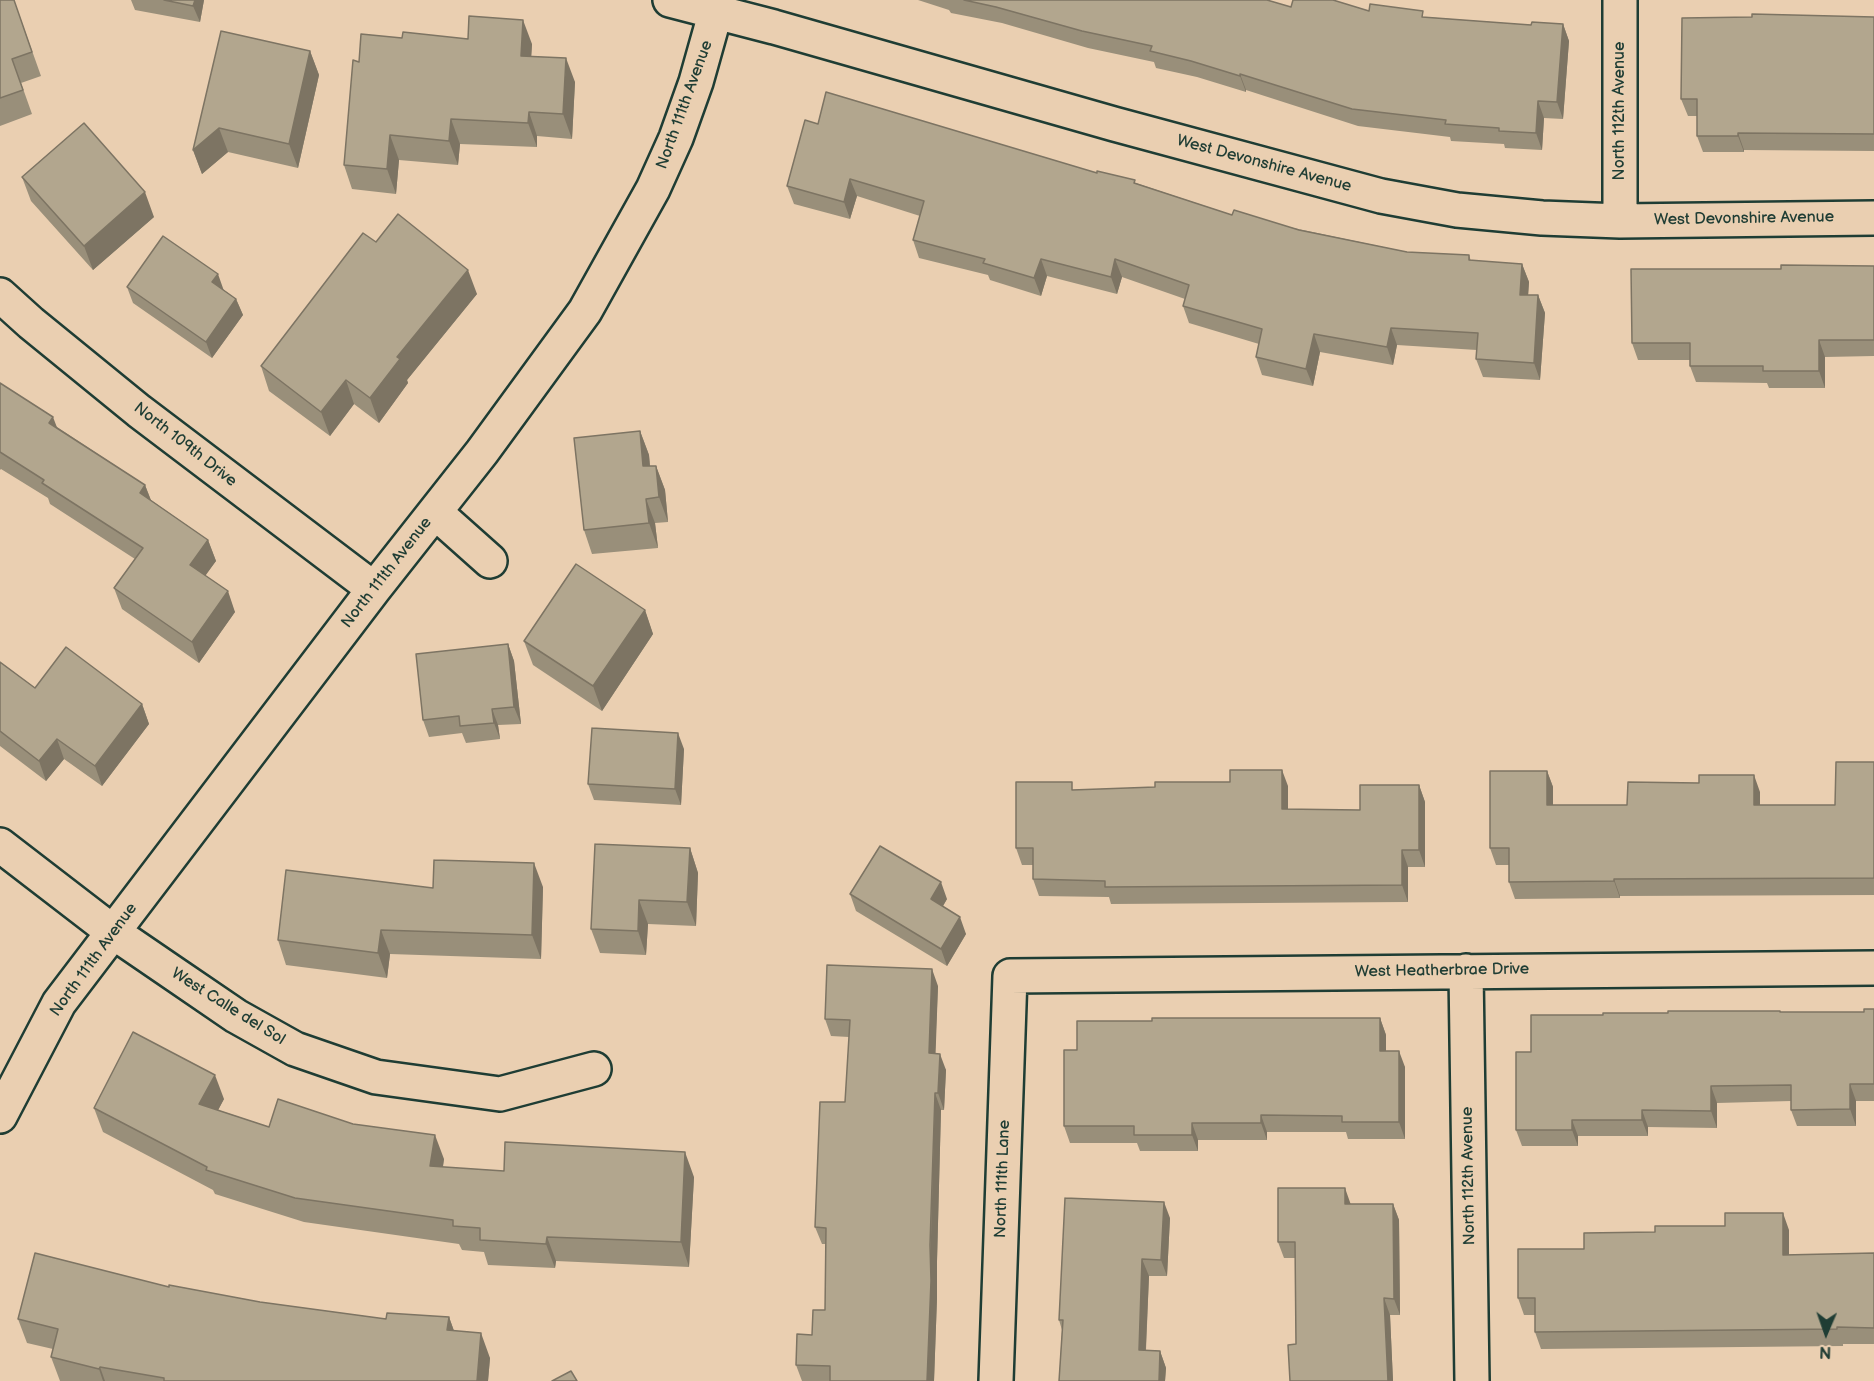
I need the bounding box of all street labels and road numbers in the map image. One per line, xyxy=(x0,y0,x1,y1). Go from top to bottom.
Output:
street label: North 111th Avenue xyxy=(653,38,717,172)
street label: North 112th Avenue xyxy=(1610,42,1630,180)
street label: West Devonshire Avenue xyxy=(1174,131,1354,197)
street label: West Devonshire Avenue xyxy=(1654,208,1834,230)
street label: North 109th Drive xyxy=(130,399,240,491)
street label: North 111th Avenue xyxy=(338,514,436,632)
street label: North 111th Avenue xyxy=(46,900,142,1020)
street label: West Heatherbrae Drive xyxy=(1355,960,1529,982)
street label: West Calle del Sol xyxy=(168,964,288,1050)
street label: North 112th Avenue xyxy=(1458,1106,1480,1246)
street label: North 111th Lane xyxy=(991,1120,1015,1238)

